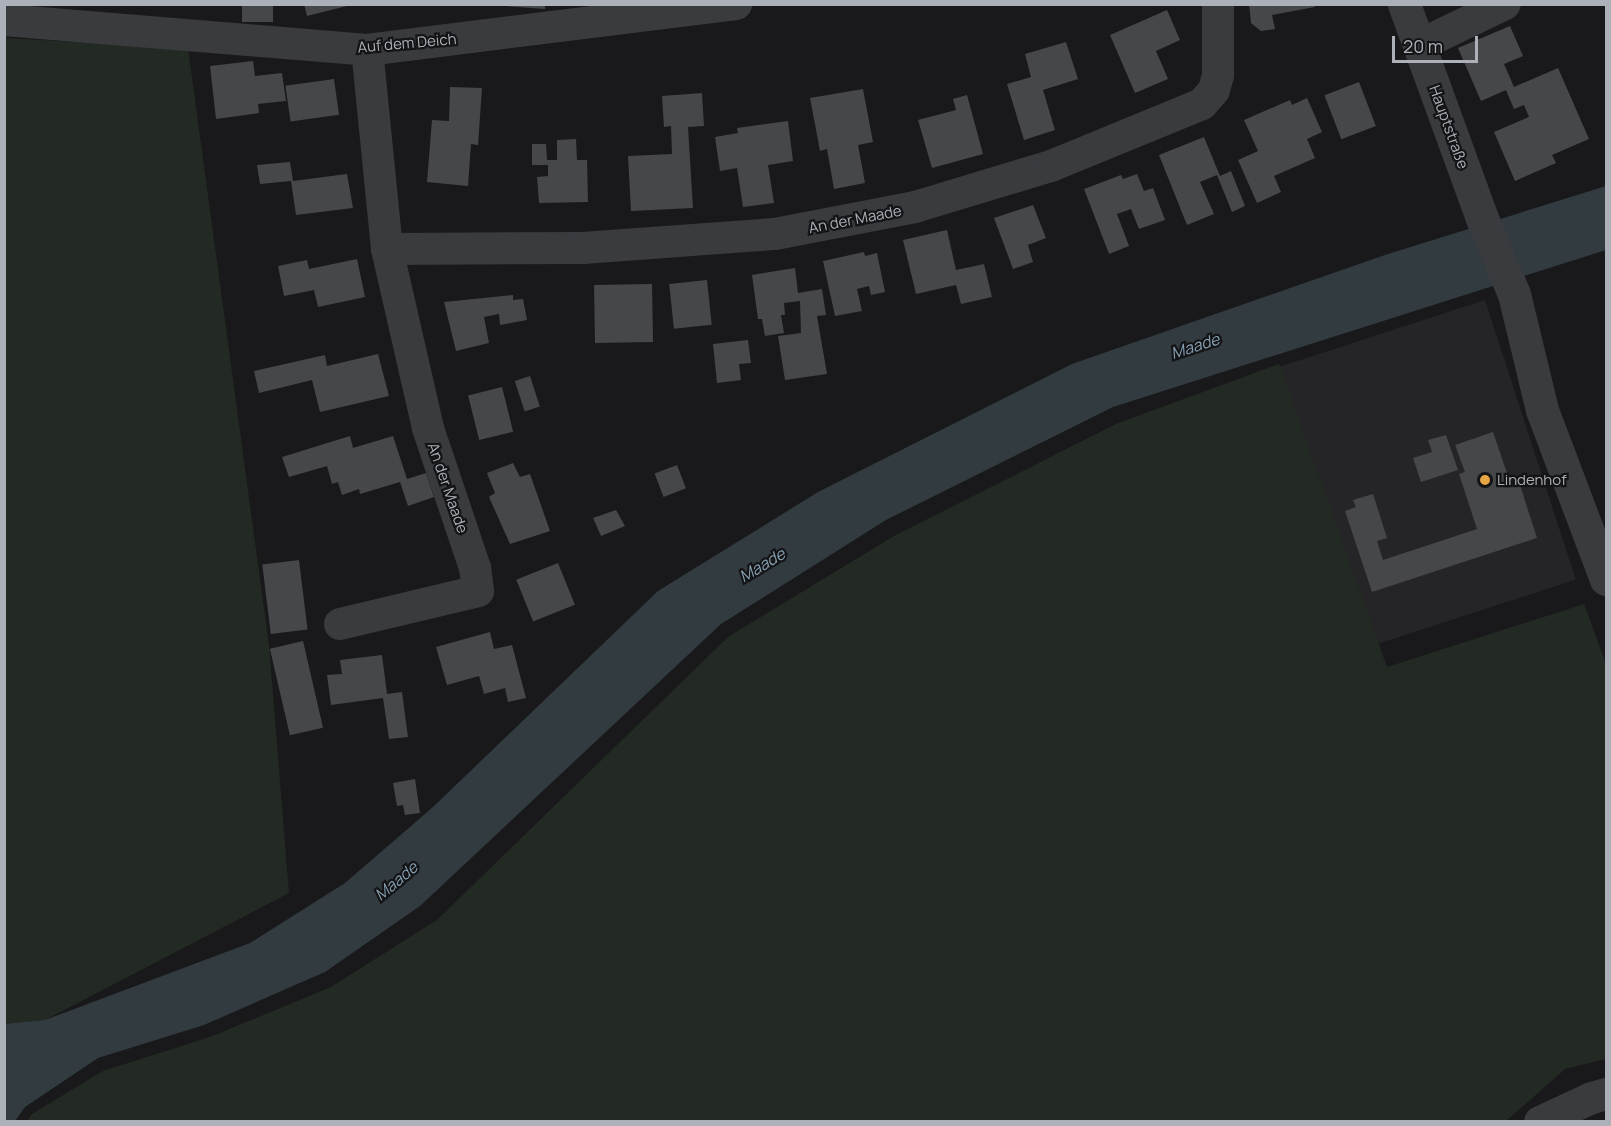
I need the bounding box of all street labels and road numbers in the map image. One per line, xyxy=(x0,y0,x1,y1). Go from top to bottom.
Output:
street label: Auf dem Deich xyxy=(357,30,457,56)
street label: Hauptstraße xyxy=(1426,83,1472,171)
street label: An der Maade xyxy=(807,201,903,237)
street label: An der Maade xyxy=(424,440,472,536)

